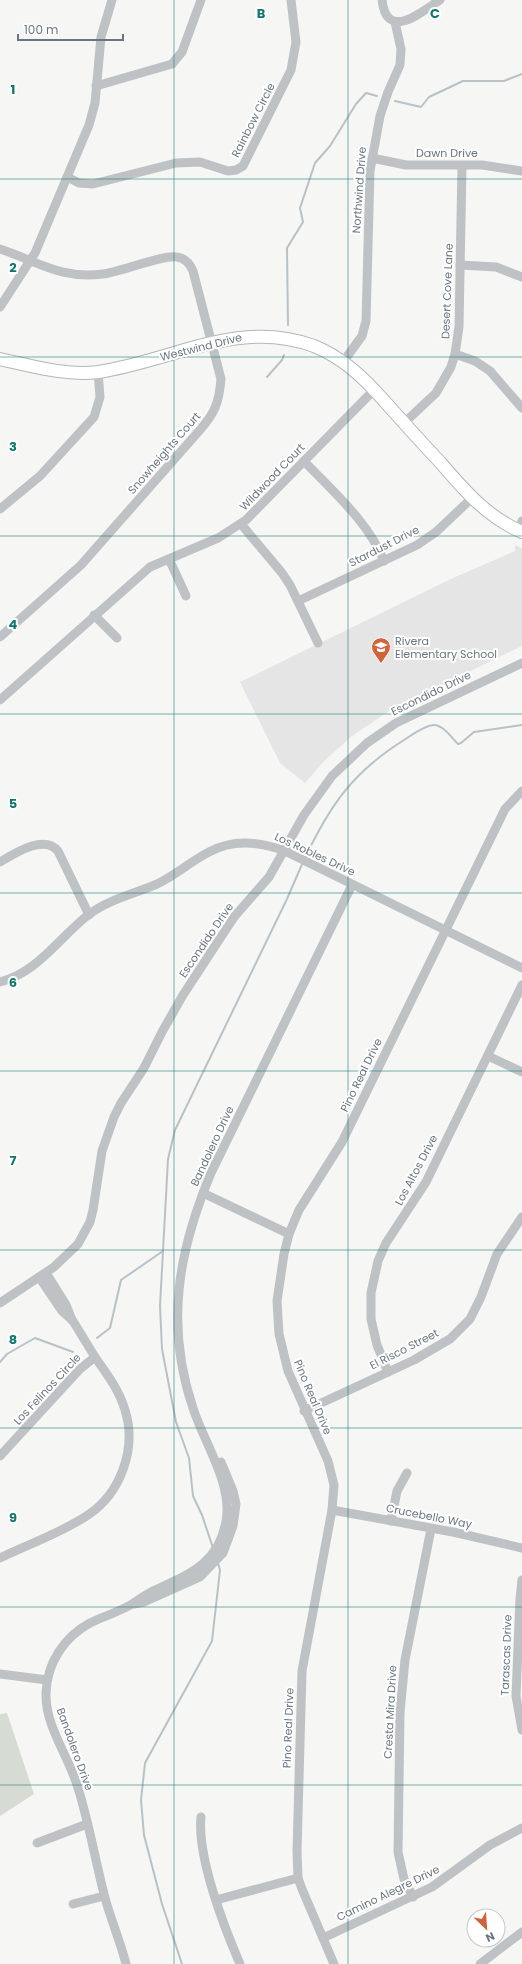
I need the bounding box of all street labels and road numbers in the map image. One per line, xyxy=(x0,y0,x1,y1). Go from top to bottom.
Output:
street label: Rainbow Circle xyxy=(227,80,279,160)
street label: Dawn Drive xyxy=(416,145,478,161)
street label: Northwind Drive xyxy=(348,146,370,234)
street label: Desert Cove Lane xyxy=(437,243,457,339)
street label: Westwind Drive xyxy=(158,329,244,365)
street label: Snowheights Court xyxy=(124,409,204,497)
street label: Wildwood Court xyxy=(236,440,308,514)
street label: Stardust Drive xyxy=(346,521,422,571)
street label: Escondido Drive xyxy=(388,667,474,719)
street label: Los Robles Drive xyxy=(272,828,358,880)
street label: Escondido Drive xyxy=(175,899,237,981)
street label: Pino Real Drive xyxy=(336,1035,386,1115)
street label: Bandolero Drive xyxy=(186,1103,238,1189)
street label: Los Altos Drive xyxy=(391,1132,441,1208)
street label: El Risco Street xyxy=(367,1325,441,1373)
street label: Los Felinos Circle xyxy=(10,1350,85,1428)
street label: Pino Real Drive xyxy=(290,1357,336,1437)
street label: Crucebello Way xyxy=(385,1500,474,1532)
street label: Tarascas Drive xyxy=(497,1614,515,1696)
street label: Cresta Mira Drive xyxy=(380,1665,400,1759)
street label: Pino Real Drive xyxy=(279,1687,297,1768)
street label: Bandolero Drive xyxy=(53,1705,97,1793)
street label: Camino Alegre Drive xyxy=(334,1861,442,1925)

